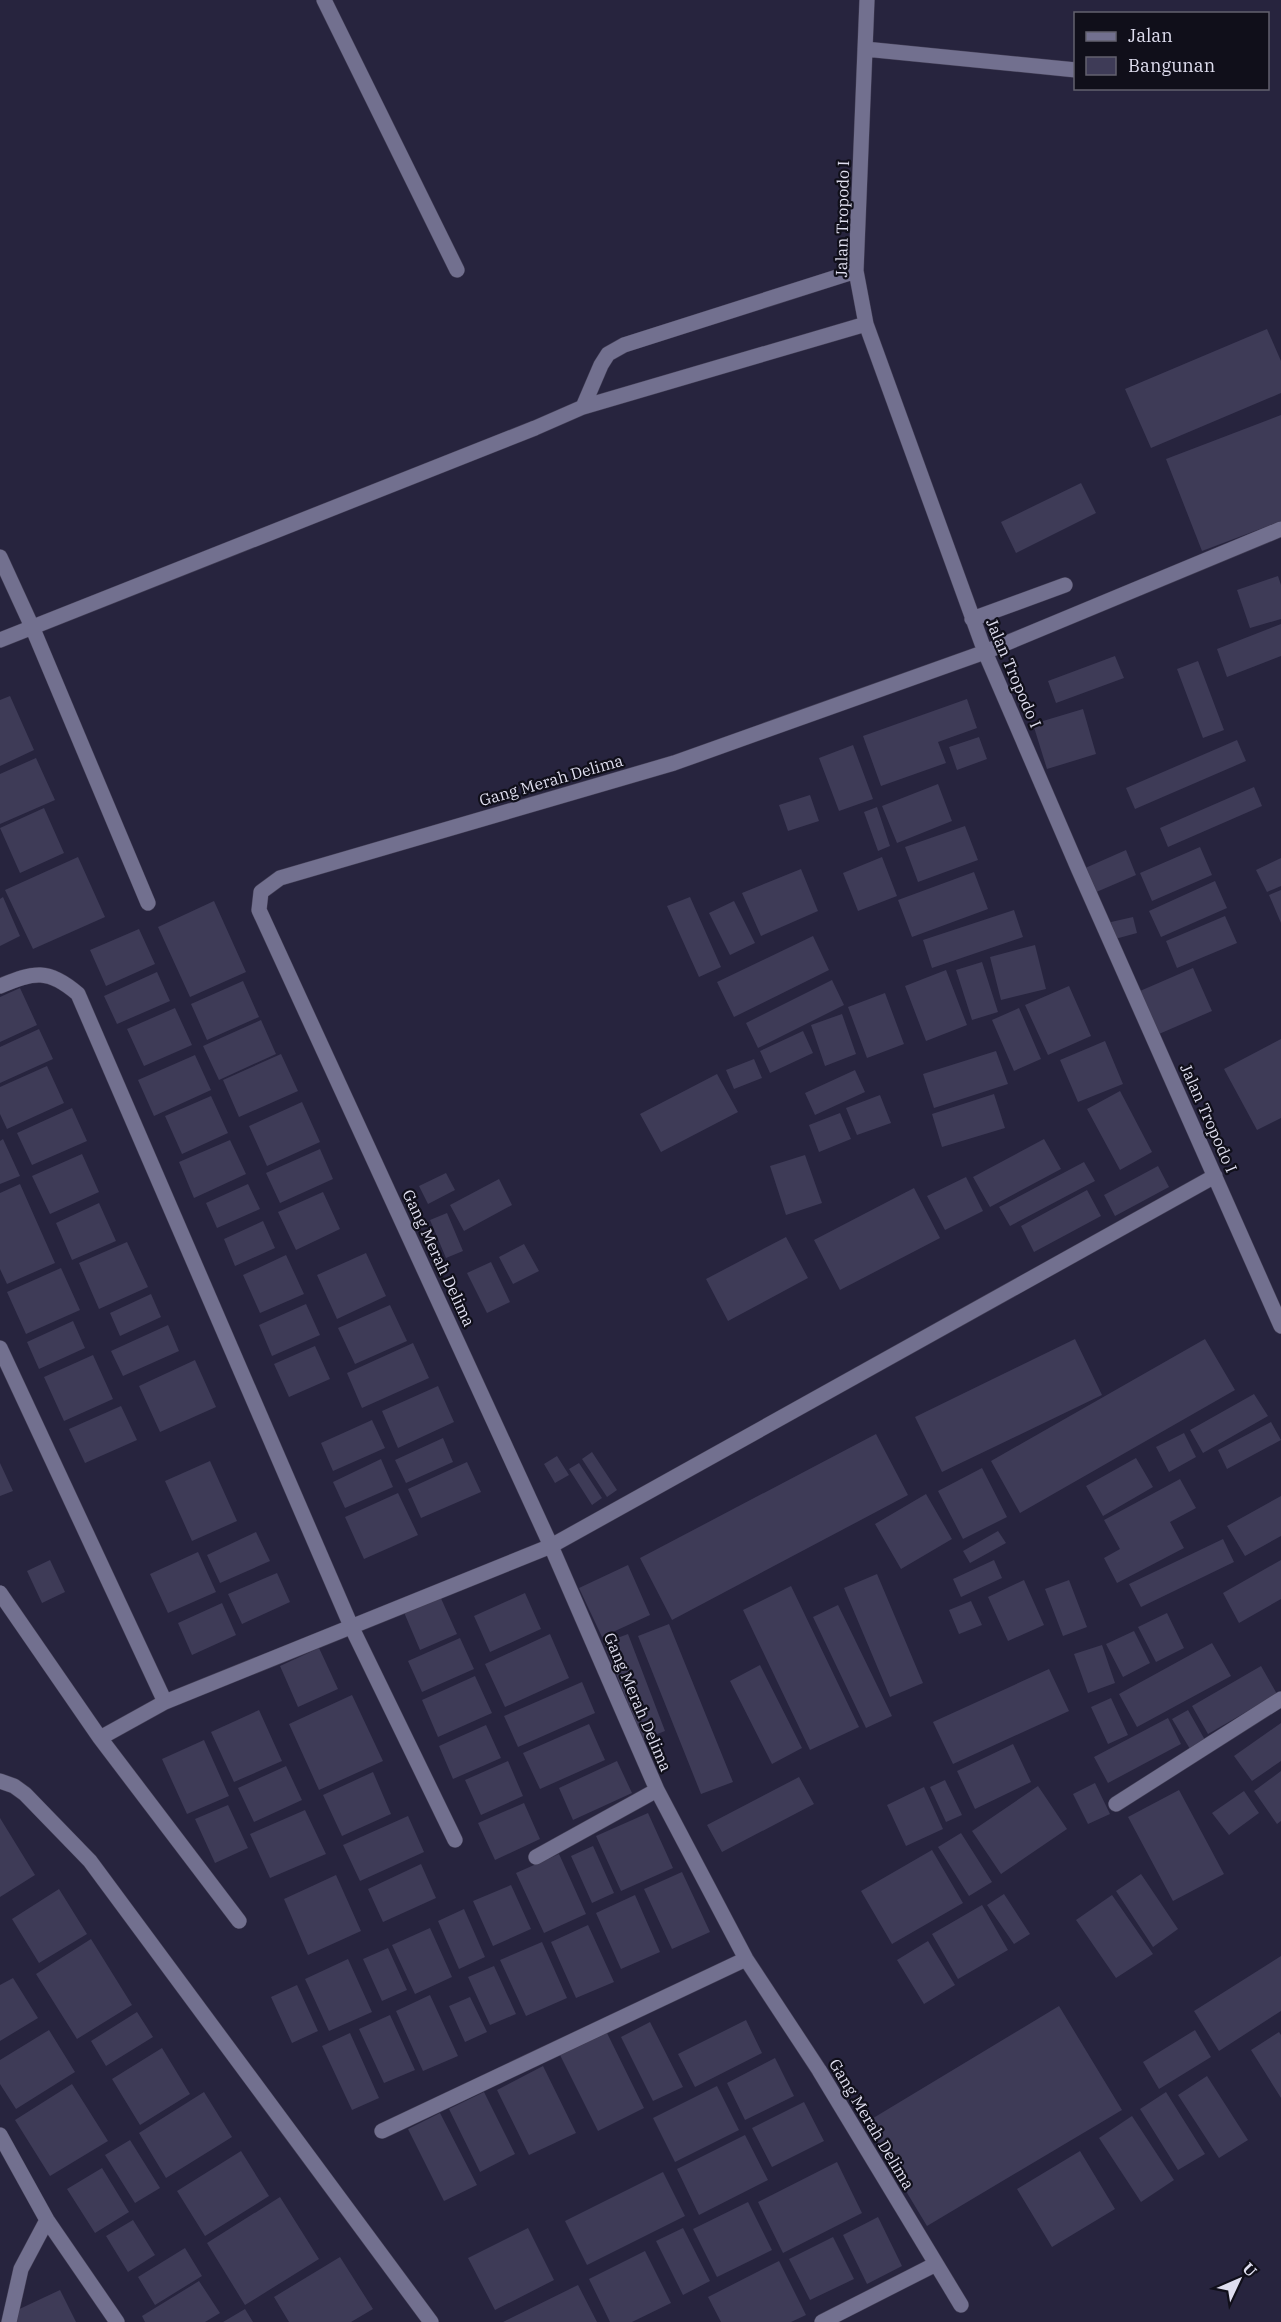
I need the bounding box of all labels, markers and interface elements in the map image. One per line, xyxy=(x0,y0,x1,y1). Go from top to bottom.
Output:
legend xyxy=(1074,12,1269,90)
text: Jalan xyxy=(1128,24,1173,47)
text: Bangunan xyxy=(1128,54,1215,77)
street label: Jalan Tropodo I xyxy=(831,160,853,278)
street label: Jalan Tropodo I xyxy=(982,615,1046,731)
street label: Gang Merah Delima xyxy=(477,750,626,810)
street label: Jalan Tropodo I xyxy=(1176,1061,1242,1175)
street label: Gang Merah Delima xyxy=(398,1186,480,1330)
street label: Gang Merah Delima xyxy=(600,1630,676,1775)
street label: Gang Merah Delima xyxy=(825,2055,919,2193)
north arrow xyxy=(1209,2250,1269,2310)
text: U xyxy=(1238,2258,1261,2281)

